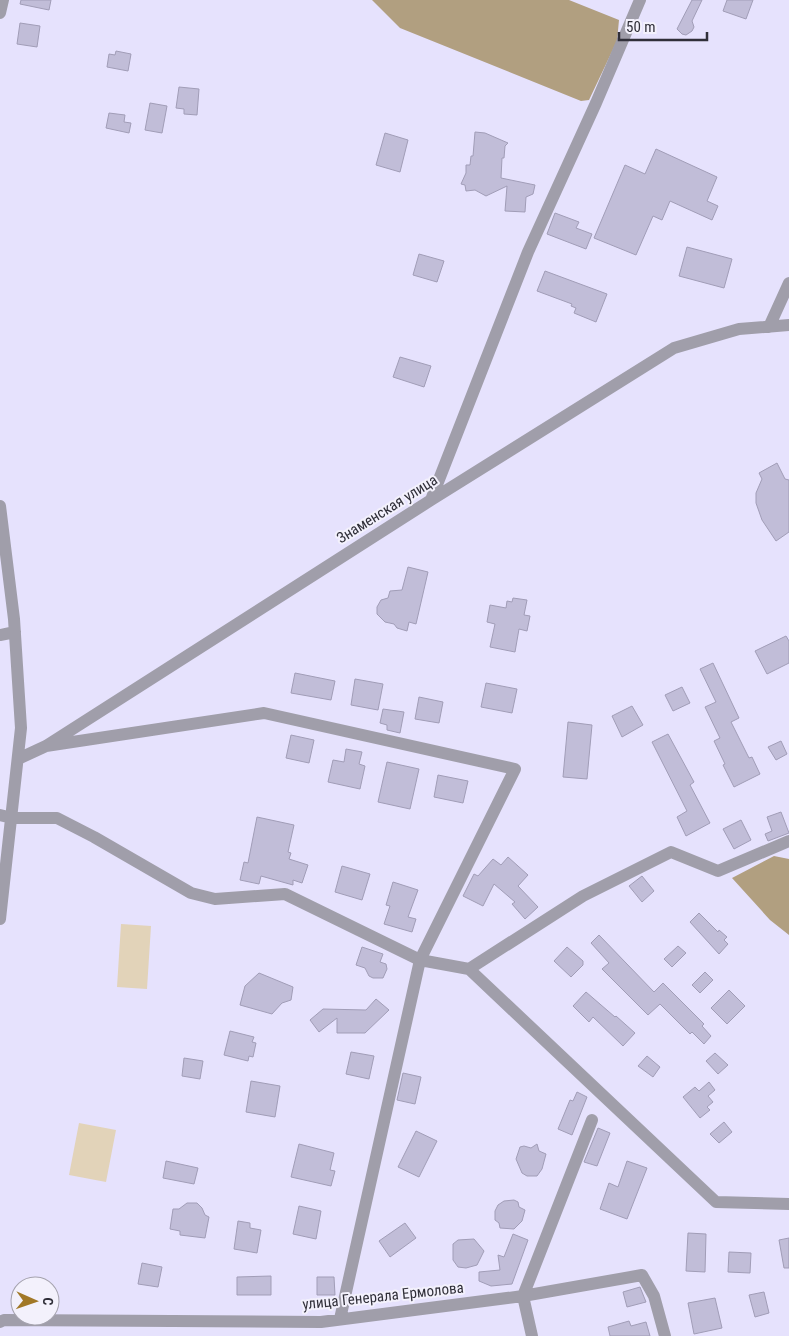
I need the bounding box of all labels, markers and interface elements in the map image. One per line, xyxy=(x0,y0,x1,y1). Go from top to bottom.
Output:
scale bar xyxy=(619,10,706,42)
text: 50 m xyxy=(626,18,656,36)
street label: Знаменская улица xyxy=(333,471,441,547)
north arrow xyxy=(10,1276,60,1326)
street label: улица Генерала Ермолова xyxy=(301,1279,465,1313)
text: С xyxy=(40,1297,56,1306)

